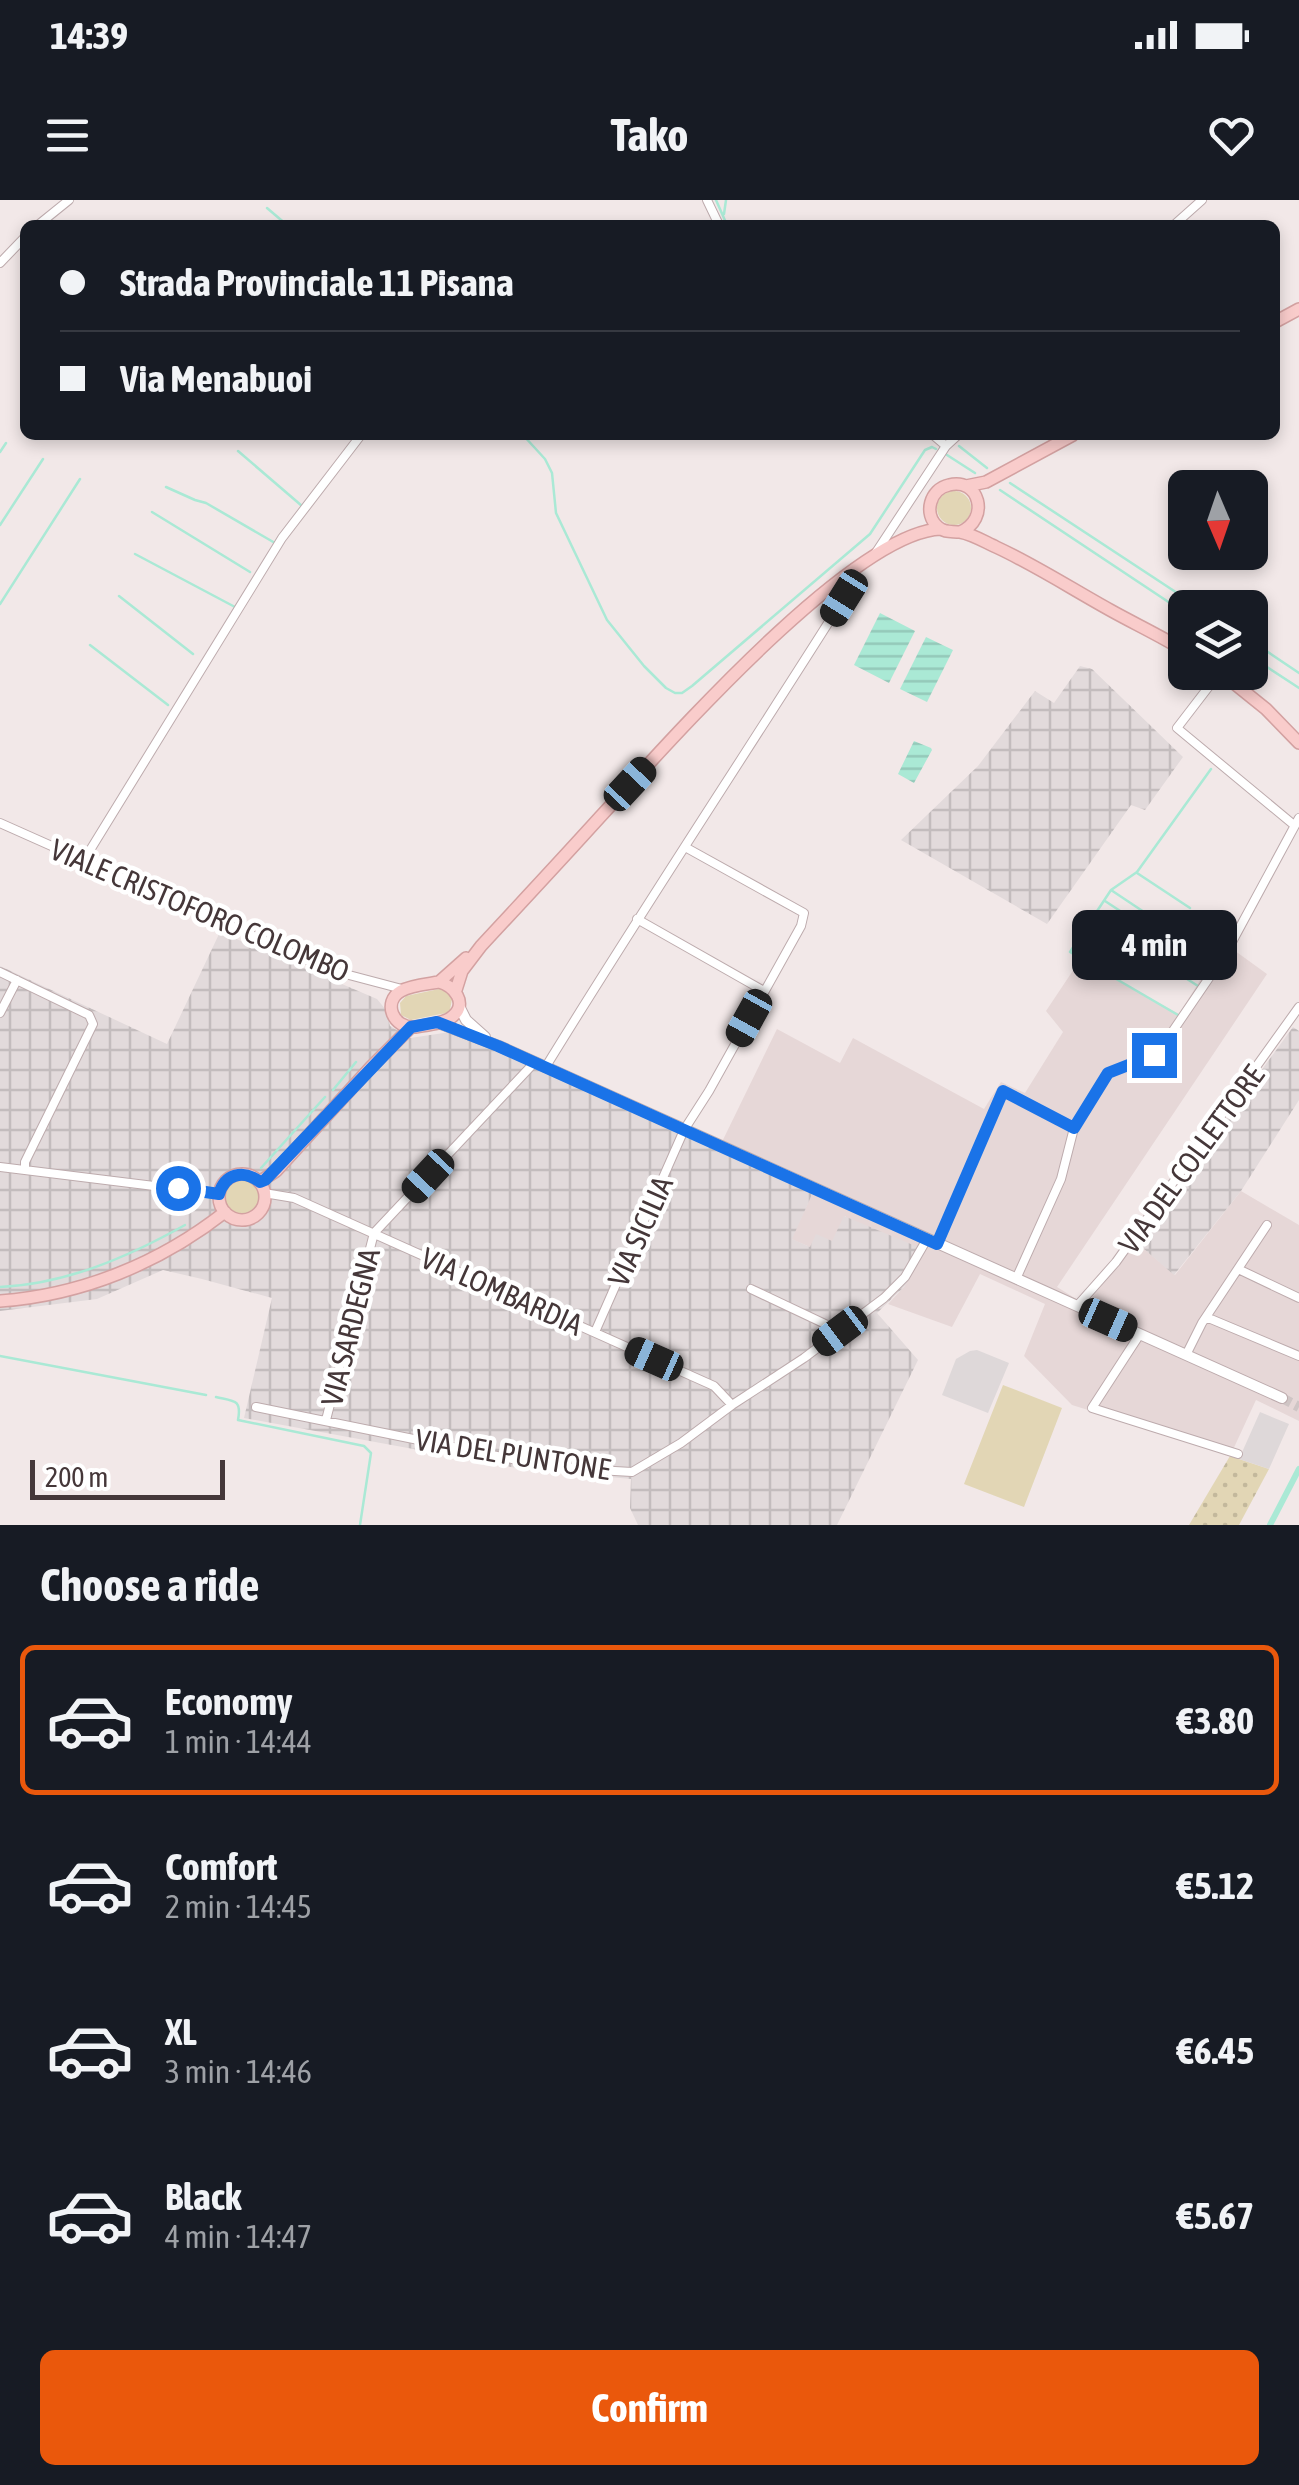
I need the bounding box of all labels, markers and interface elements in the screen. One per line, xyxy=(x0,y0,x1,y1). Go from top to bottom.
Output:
text: 14:39 xyxy=(50,14,128,57)
icon: menu xyxy=(40,108,95,163)
icon: heart xyxy=(1204,108,1259,163)
text: Tako xyxy=(611,109,688,161)
text: Strada Provinciale 11 Pisana xyxy=(120,261,514,304)
text: Via Menabuoi xyxy=(120,357,312,400)
north arrow xyxy=(1168,470,1268,570)
map controls xyxy=(1168,470,1268,690)
car xyxy=(815,565,873,631)
button: layers xyxy=(1168,590,1268,690)
car xyxy=(599,752,661,816)
street label: VIALE CRISTOFORO COLOMBO xyxy=(46,832,354,988)
callout: 4 min xyxy=(1072,910,1236,980)
text: 4 min xyxy=(1122,926,1187,963)
car xyxy=(721,984,777,1052)
route end xyxy=(1132,1033,1177,1078)
street label: VIA DEL COLLETTORE xyxy=(1111,1058,1271,1260)
car xyxy=(397,1144,459,1208)
route start xyxy=(156,1166,201,1211)
street label: VIA SICILIA xyxy=(601,1171,679,1291)
street label: VIA LOMBARDIA xyxy=(416,1240,588,1342)
street label: VIA SARDEGNA xyxy=(314,1244,386,1409)
car xyxy=(1074,1294,1142,1346)
car xyxy=(807,1301,873,1361)
car xyxy=(620,1333,688,1385)
street label: VIA DEL PUNTONE xyxy=(413,1422,613,1486)
scale bar xyxy=(30,1455,225,1500)
text: 200 m xyxy=(45,1461,108,1493)
text: Choose a ride xyxy=(40,1559,259,1611)
icon: car xyxy=(45,1675,135,1765)
text: Economy xyxy=(165,1680,292,1723)
text: €3.80 xyxy=(1177,1699,1254,1742)
text: 1 min · 14:44 xyxy=(165,1723,312,1760)
icon: car xyxy=(45,1840,135,1930)
text: Comfort xyxy=(165,1845,277,1888)
text: €5.12 xyxy=(1177,1864,1254,1907)
text: 2 min · 14:45 xyxy=(165,1888,312,1925)
icon: car xyxy=(45,2005,135,2095)
text: XL xyxy=(165,2010,197,2053)
text: €6.45 xyxy=(1177,2029,1254,2072)
text: 3 min · 14:46 xyxy=(165,2053,312,2090)
icon: car xyxy=(45,2170,135,2260)
text: Black xyxy=(165,2175,242,2218)
text: €5.67 xyxy=(1177,2194,1254,2237)
text: 4 min · 14:47 xyxy=(165,2218,312,2255)
button: Confirm xyxy=(40,2350,1259,2465)

